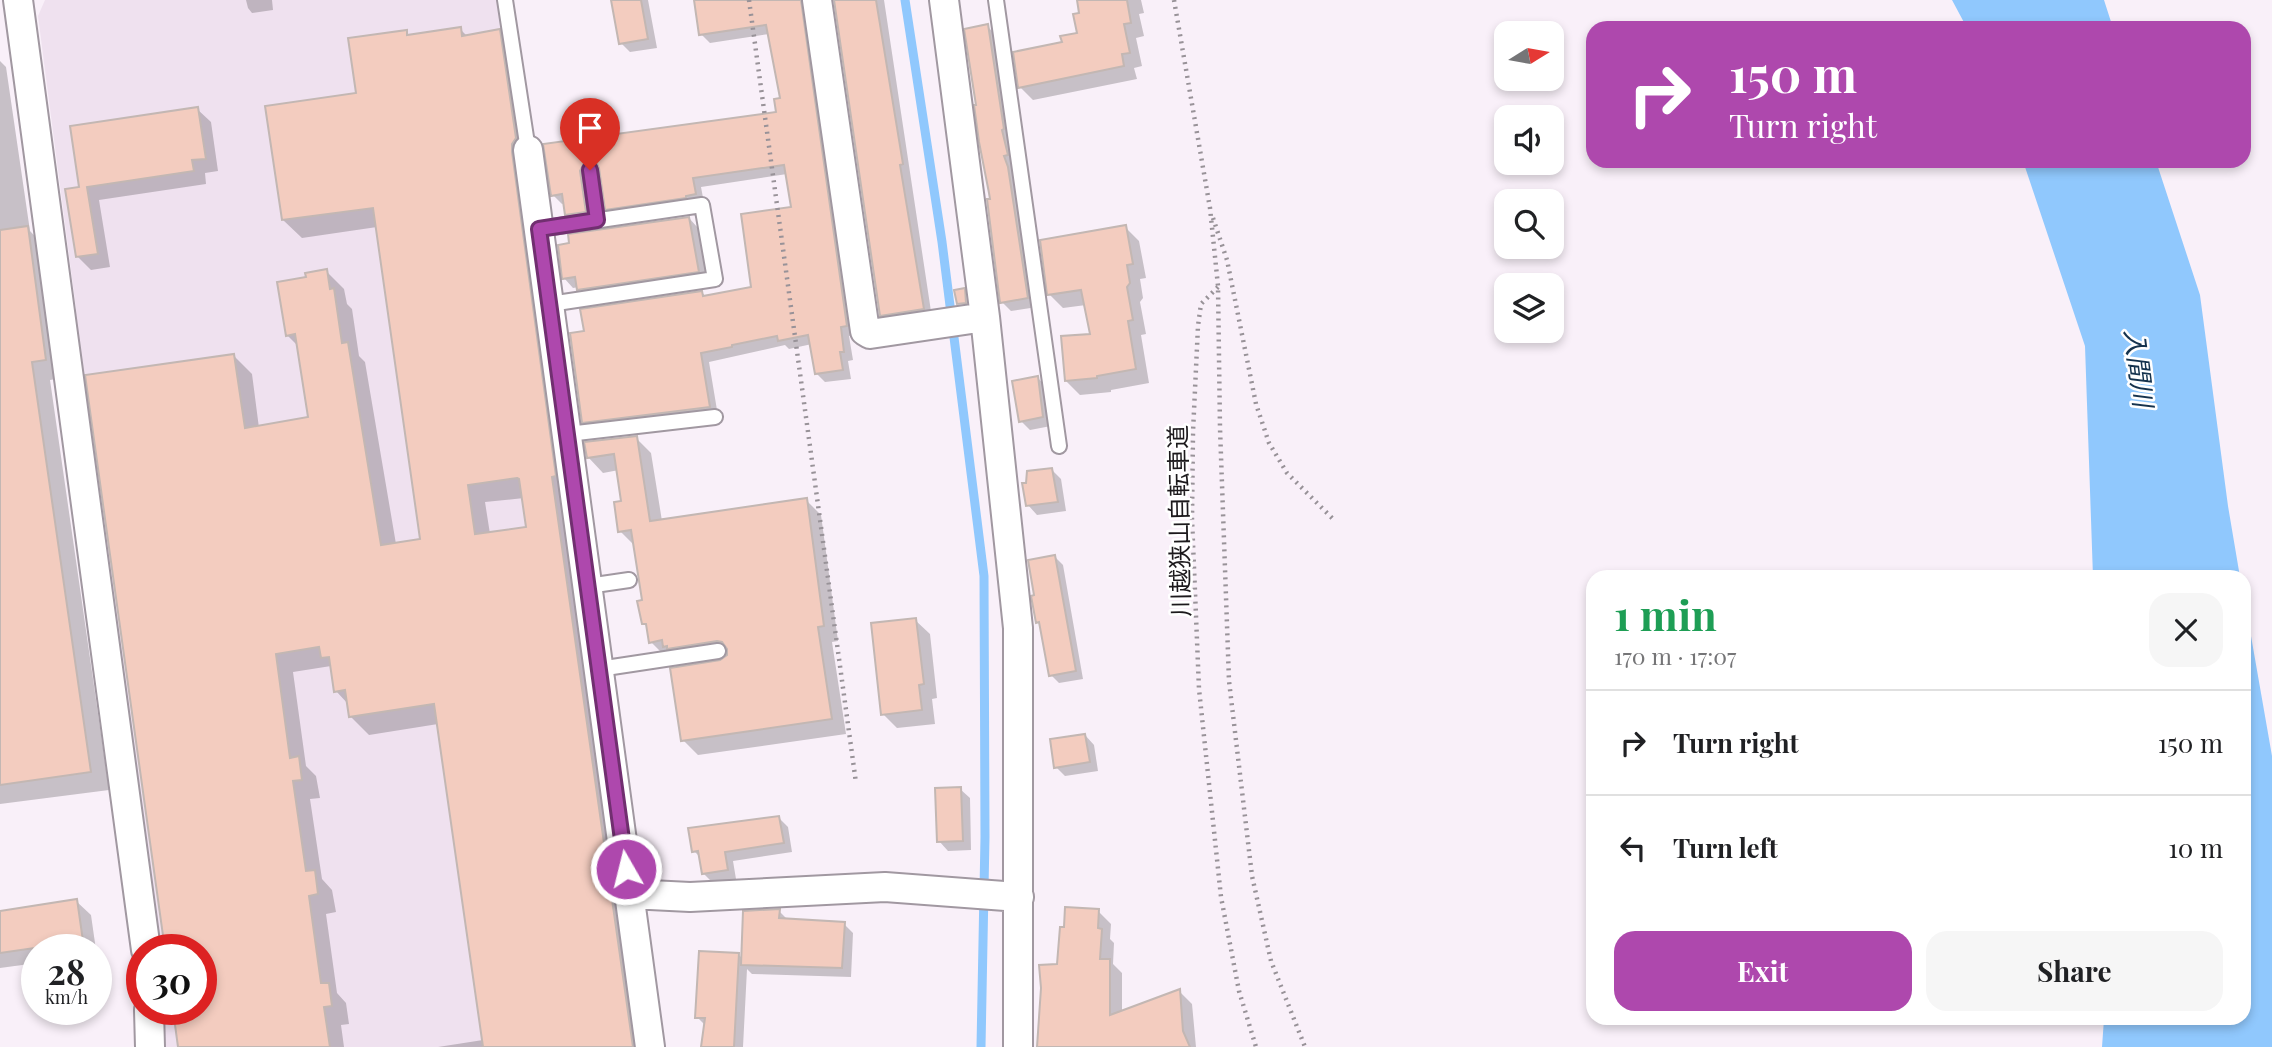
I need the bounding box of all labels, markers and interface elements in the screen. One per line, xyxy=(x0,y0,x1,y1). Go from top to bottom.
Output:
north arrow xyxy=(1494,21,1564,91)
map controls xyxy=(1494,21,1564,343)
text: 150 m xyxy=(1729,40,1857,105)
icon: right xyxy=(1614,49,1705,140)
pin xyxy=(560,98,620,170)
text: Turn right xyxy=(1729,103,1877,146)
button: sound xyxy=(1494,105,1564,175)
icon: arrive xyxy=(571,109,609,147)
button: search xyxy=(1494,189,1564,259)
button: layers xyxy=(1494,273,1564,343)
water label: 入間川 xyxy=(2118,327,2162,412)
street label: 川越狭山自転車道 xyxy=(1160,425,1196,617)
text: 1 min xyxy=(1614,586,1717,642)
button: close xyxy=(2149,593,2223,667)
text: 170 m · 17:07 xyxy=(1614,640,1736,671)
icon: right xyxy=(1614,724,1652,762)
text: Turn right xyxy=(1673,725,1799,760)
text: 150 m xyxy=(2158,725,2223,760)
icon: left xyxy=(1614,829,1652,867)
text: Turn left xyxy=(1673,830,1778,865)
text: 10 m xyxy=(2168,830,2223,865)
position arrow xyxy=(589,832,663,906)
button: Exit xyxy=(1614,931,1912,1011)
button: Share xyxy=(1926,931,2223,1011)
speed limit sign: 30 xyxy=(126,934,217,1025)
text: 28 xyxy=(48,947,85,994)
text: km/h xyxy=(45,985,88,1009)

